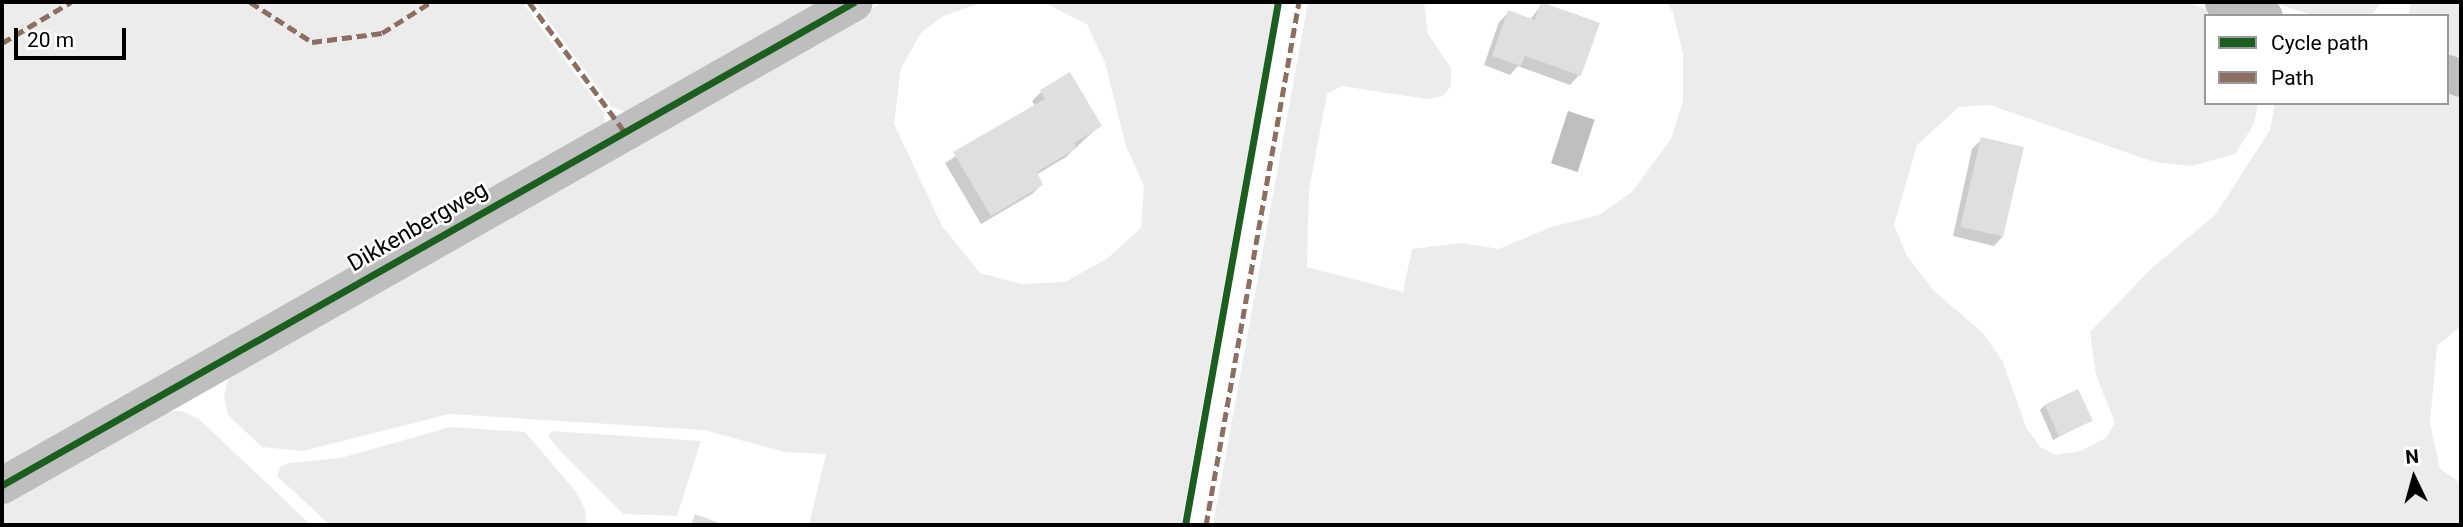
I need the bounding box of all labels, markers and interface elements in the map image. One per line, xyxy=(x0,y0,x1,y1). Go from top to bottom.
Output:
scale bar xyxy=(18,14,130,58)
legend xyxy=(2204,14,2449,105)
text: 20 m xyxy=(27,28,74,52)
text: Cycle path xyxy=(2271,31,2369,55)
text: Path xyxy=(2271,66,2314,90)
street label: Dikkenbergweg xyxy=(343,176,493,278)
north arrow xyxy=(2379,443,2449,513)
text: N xyxy=(2404,445,2420,469)

